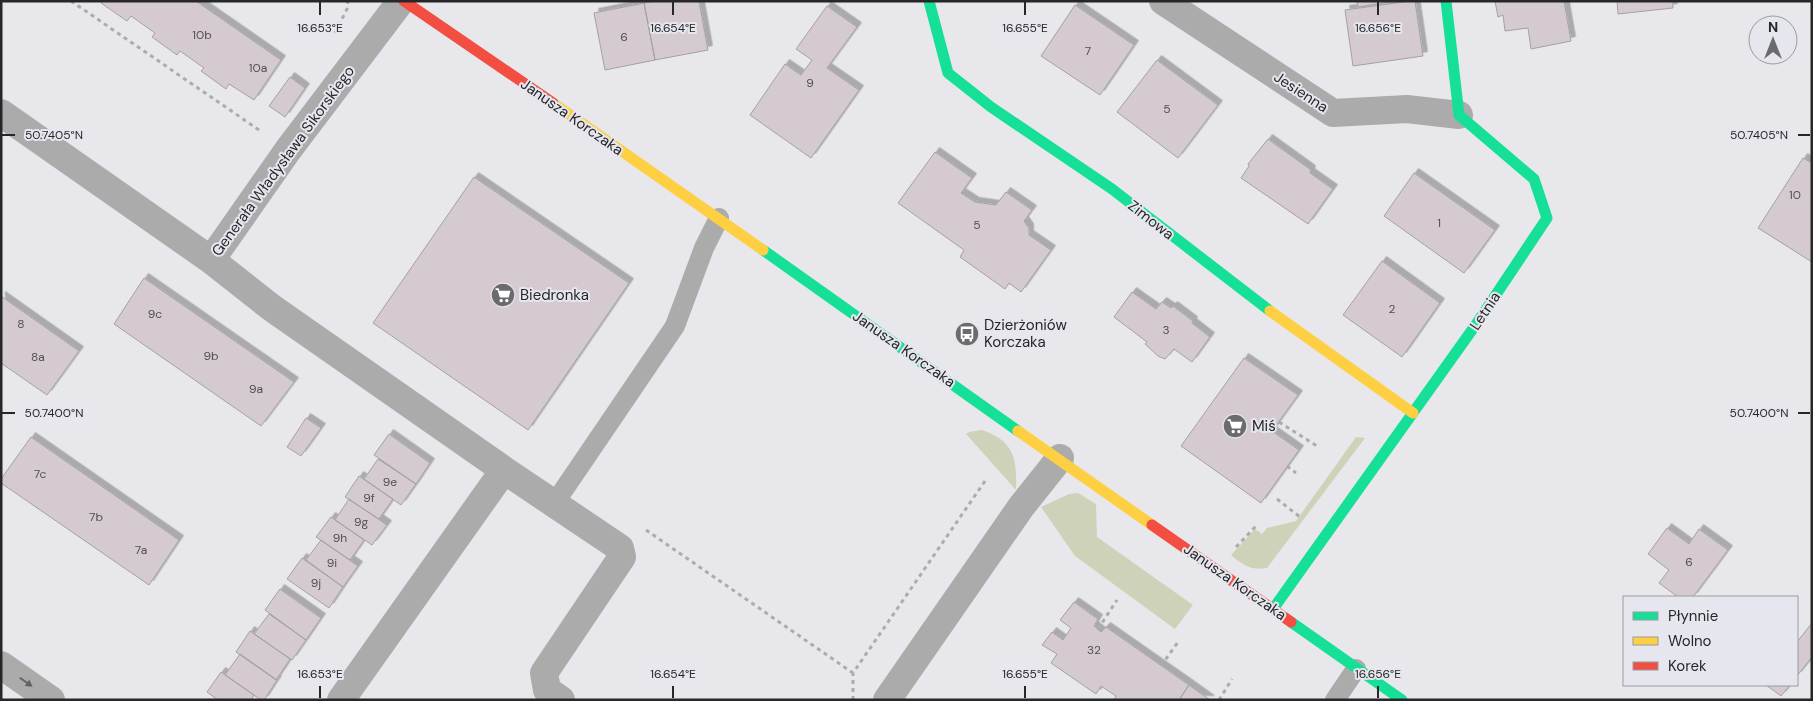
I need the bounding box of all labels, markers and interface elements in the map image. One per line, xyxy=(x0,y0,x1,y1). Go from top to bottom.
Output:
north arrow xyxy=(1748,15,1798,65)
text: N xyxy=(1768,18,1778,36)
text: 16.653°E xyxy=(297,20,343,36)
text: 16.654°E xyxy=(650,20,696,36)
text: 16.655°E xyxy=(1002,20,1048,36)
text: 16.656°E xyxy=(1355,20,1401,36)
house number: 10b xyxy=(192,27,212,43)
house number: 6 xyxy=(620,29,628,45)
house number: 7 xyxy=(1085,43,1091,59)
house number: 10a xyxy=(249,60,267,76)
street label: Generała Władysława Sikorskiego xyxy=(207,62,359,260)
street label: Jesienna xyxy=(1270,67,1332,117)
street label: Janusza Korczaka xyxy=(517,74,627,160)
house number: 9 xyxy=(806,75,814,91)
house number: 5 xyxy=(1163,101,1171,117)
text: 50.7405°N xyxy=(25,127,83,143)
text: 50.7405°N xyxy=(1730,127,1788,143)
house number: 10 xyxy=(1789,187,1801,203)
street label: Zimowa xyxy=(1124,196,1178,244)
house number: 1 xyxy=(1437,215,1441,231)
house number: 5 xyxy=(973,217,981,233)
supermarket icon: Biedronka xyxy=(490,282,516,308)
place label: Biedronka xyxy=(520,285,589,305)
street label: Letnia xyxy=(1465,288,1505,334)
house number: 2 xyxy=(1389,301,1396,317)
house number: 9c xyxy=(148,306,162,322)
street label: Janusza Korczaka xyxy=(849,306,959,392)
place label: Dzierżoniów Korczaka xyxy=(984,315,1067,352)
house number: 8 xyxy=(17,316,25,332)
bus stop icon: Dzierżoniów Korczaka xyxy=(954,321,980,347)
house number: 3 xyxy=(1162,322,1170,338)
house number: 9b xyxy=(203,348,219,364)
house number: 8a xyxy=(31,349,45,365)
house number: 9a xyxy=(249,381,263,397)
text: 50.7400°N xyxy=(25,405,83,421)
text: 50.7400°N xyxy=(1730,405,1788,421)
supermarket icon: Miś xyxy=(1222,413,1248,439)
place label: Miś xyxy=(1252,416,1276,436)
house number: 7c xyxy=(34,466,46,482)
house number: 9e xyxy=(383,474,397,490)
house number: 9f xyxy=(363,490,375,506)
house number: 7b xyxy=(89,509,103,525)
house number: 9g xyxy=(354,514,368,530)
house number: 9h xyxy=(333,530,347,546)
street label: Janusza Korczaka xyxy=(1180,539,1290,625)
house number: 7a xyxy=(135,542,147,558)
house number: 6 xyxy=(1685,554,1693,570)
house number: 9i xyxy=(327,555,337,571)
house number: 9j xyxy=(311,575,321,591)
legend xyxy=(1623,596,1798,686)
text: Płynnie xyxy=(1668,606,1718,626)
text: Wolno xyxy=(1668,631,1712,651)
house number: 32 xyxy=(1087,642,1101,658)
text: Korek xyxy=(1668,656,1707,676)
text: 16.653°E xyxy=(297,666,343,682)
text: 16.654°E xyxy=(650,666,696,682)
text: 16.655°E xyxy=(1002,666,1048,682)
text: 16.656°E xyxy=(1355,666,1401,682)
one-way arrow xyxy=(19,677,33,687)

